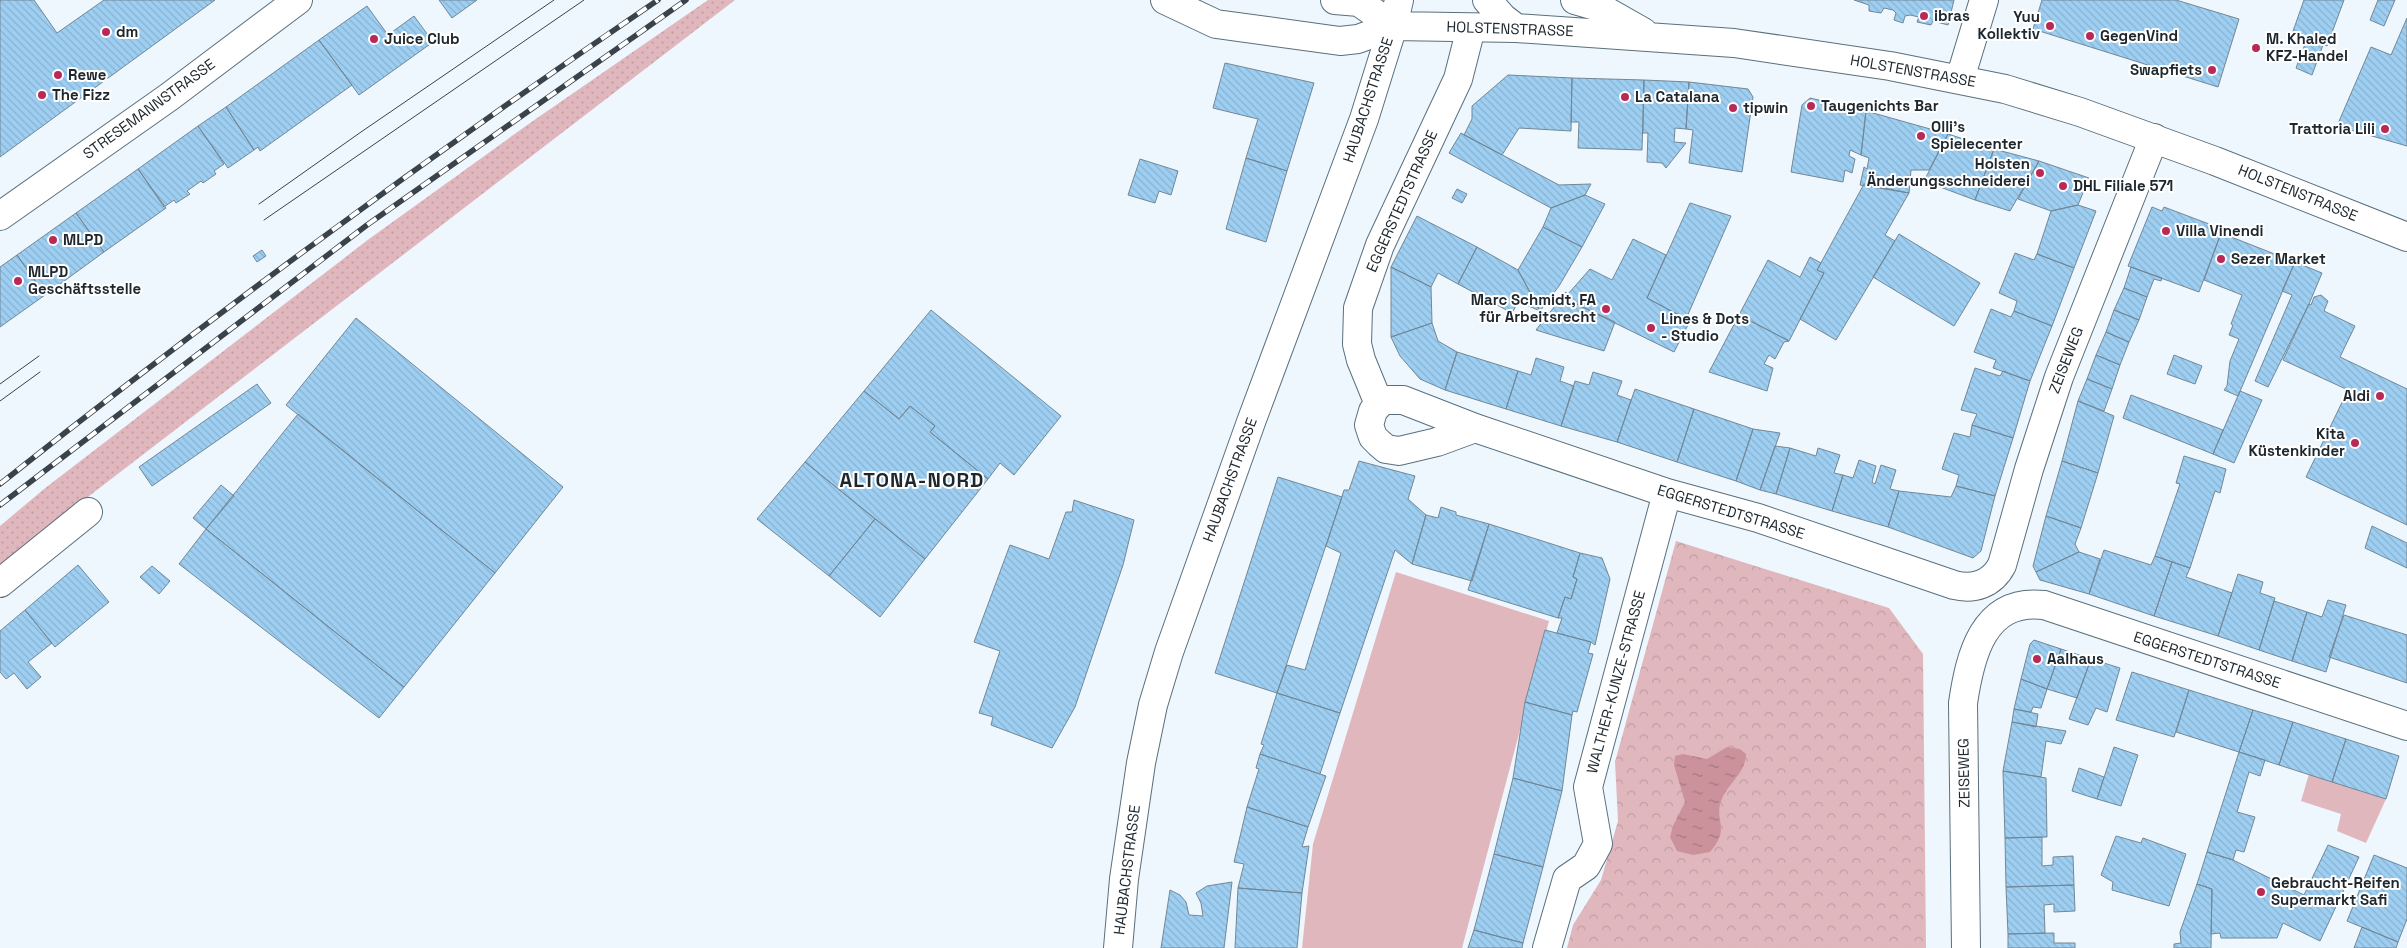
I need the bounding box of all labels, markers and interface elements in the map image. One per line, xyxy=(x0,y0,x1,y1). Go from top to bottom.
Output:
place label: ibras xyxy=(1934,6,1970,25)
place label: Yuu Kollektiv xyxy=(1977,7,2040,43)
marker: ibras xyxy=(1918,10,1930,22)
street label: HOLSTENSTRASSE xyxy=(1446,17,1574,40)
marker: Yuu Kollektiv xyxy=(2044,20,2056,32)
place label: dm xyxy=(116,22,138,41)
marker: dm xyxy=(100,26,112,38)
place label: GegenVind xyxy=(2100,26,2178,45)
place label: Juice Club xyxy=(384,29,460,48)
place label: M. Khaled KFZ-Handel xyxy=(2266,29,2348,65)
marker: GegenVind xyxy=(2084,30,2096,42)
marker: Juice Club xyxy=(368,33,380,45)
street label: HAUBACHSTRASSE xyxy=(1338,35,1397,165)
marker: M. Khaled KFZ-Handel xyxy=(2250,42,2262,54)
street label: HOLSTENSTRASSE xyxy=(1849,50,1977,91)
street label: STRESEMANNSTRASSE xyxy=(79,54,219,163)
place label: Swapfiets xyxy=(2130,60,2202,79)
marker: Swapfiets xyxy=(2206,64,2218,76)
place label: Rewe xyxy=(68,65,107,84)
marker: Rewe xyxy=(52,69,64,81)
place label: The Fizz xyxy=(52,85,110,104)
place label: La Catalana xyxy=(1635,87,1720,106)
marker: The Fizz xyxy=(36,89,48,101)
marker: La Catalana xyxy=(1619,91,1631,103)
place label: Taugenichts Bar xyxy=(1821,96,1939,115)
place label: tipwin xyxy=(1743,98,1788,117)
marker: Taugenichts Bar xyxy=(1805,100,1817,112)
marker: tipwin xyxy=(1727,102,1739,114)
place label: Olli's Spielecenter xyxy=(1931,117,2023,153)
place label: Trattoria Lili xyxy=(2289,119,2375,138)
marker: Trattoria Lili xyxy=(2379,123,2391,135)
street label: EGGERSTEDTSTRASSE xyxy=(1362,127,1441,275)
marker: Olli's Spielecenter xyxy=(1915,130,1927,142)
place label: Holsten Änderungsschneiderei xyxy=(1867,154,2030,190)
street label: HOLSTENSTRASSE xyxy=(2236,160,2361,225)
marker: Holsten Änderungsschneiderei xyxy=(2034,167,2046,179)
place label: DHL Filiale 571 xyxy=(2073,176,2173,195)
marker: DHL Filiale 571 xyxy=(2057,180,2069,192)
place label: Villa Vinendi xyxy=(2176,221,2264,240)
marker: Villa Vinendi xyxy=(2160,225,2172,237)
place label: MLPD xyxy=(63,230,103,249)
marker: MLPD xyxy=(47,234,59,246)
place label: Sezer Market xyxy=(2231,249,2326,268)
marker: Sezer Market xyxy=(2215,253,2227,265)
place label: MLPD Geschäftsstelle xyxy=(28,262,142,298)
marker: MLPD Geschäftsstelle xyxy=(12,275,24,287)
place label: Marc Schmidt, FA für Arbeitsrecht xyxy=(1471,290,1596,326)
marker: Marc Schmidt, FA für Arbeitsrecht xyxy=(1600,303,1612,315)
place label: Lines & Dots - Studio xyxy=(1661,309,1749,345)
marker: Lines & Dots - Studio xyxy=(1645,322,1657,334)
street label: ZEISEWEG xyxy=(2044,324,2087,396)
place label: Aldi xyxy=(2343,386,2370,405)
marker: Aldi xyxy=(2374,390,2386,402)
street label: HAUBACHSTRASSE xyxy=(1198,415,1261,545)
place label: Kita Küstenkinder xyxy=(2249,424,2345,460)
marker: Kita Küstenkinder xyxy=(2349,437,2361,449)
district label: ALTONA-NORD xyxy=(840,467,984,493)
street label: EGGERSTEDTSTRASSE xyxy=(1655,480,1807,543)
street label: WALTHER-KUNZE-STRASSE xyxy=(1582,588,1649,775)
street label: EGGERSTEDTSTRASSE xyxy=(2131,627,2283,692)
place label: Aalhaus xyxy=(2047,649,2104,668)
marker: Aalhaus xyxy=(2031,653,2043,665)
street label: ZEISEWEG xyxy=(1953,738,1974,808)
street label: HAUBACHSTRASSE xyxy=(1109,804,1144,936)
place label: Gebraucht-Reifen Supermarkt Safi xyxy=(2271,873,2400,909)
marker: Gebraucht-Reifen Supermarkt Safi xyxy=(2255,886,2267,898)

